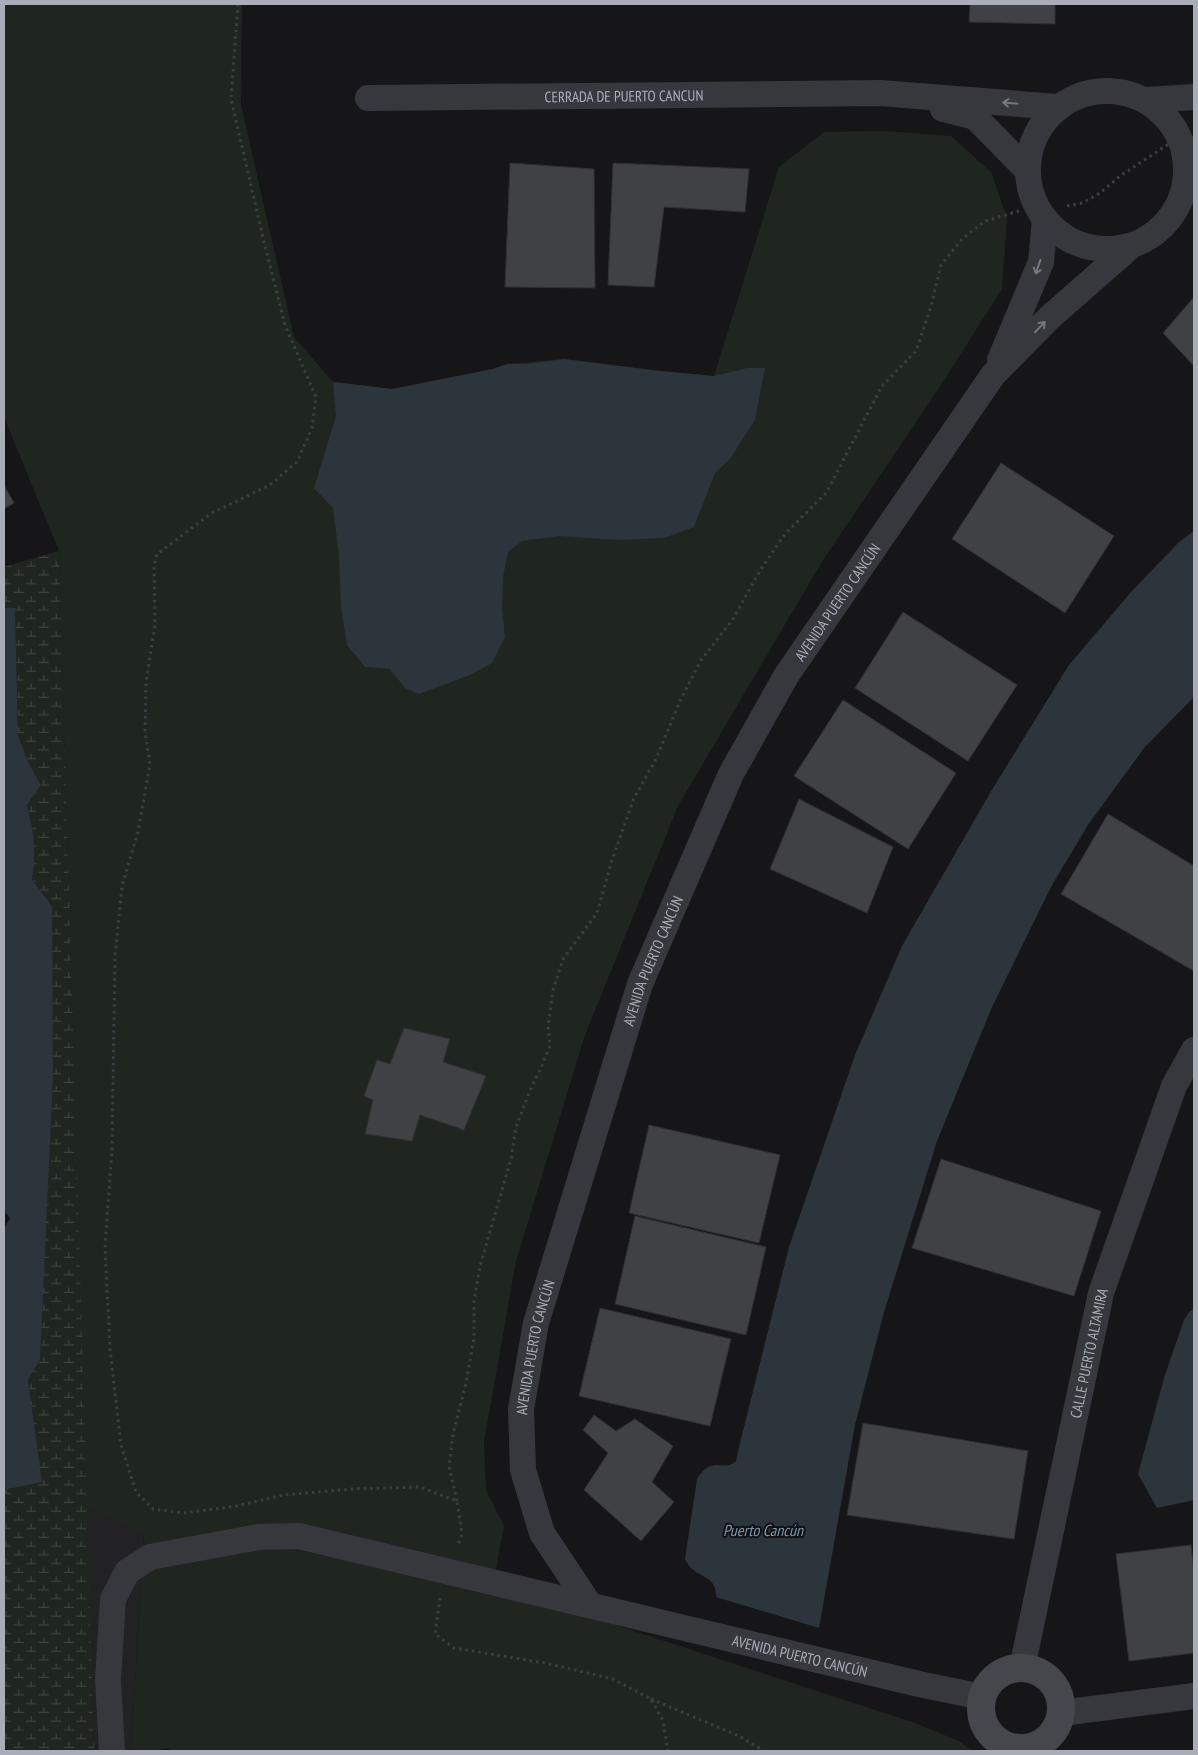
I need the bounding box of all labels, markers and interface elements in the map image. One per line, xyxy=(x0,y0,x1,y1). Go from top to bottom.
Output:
street label: CERRADA DE PUERTO CANCUN xyxy=(544,85,704,106)
one-way arrow xyxy=(1002,99,1018,108)
one-way arrow xyxy=(1033,258,1043,274)
one-way arrow xyxy=(1034,321,1046,334)
street label: AVENIDA PUERTO CANCÚN xyxy=(790,540,884,664)
street label: AVENIDA PUERTO CANCÚN xyxy=(618,893,687,1028)
street label: AVENIDA PUERTO CANCÚN xyxy=(511,1277,558,1416)
street label: CALLE PUERTO ALTAMIRA xyxy=(1065,1284,1112,1420)
water label: Puerto Cancún xyxy=(723,1520,804,1540)
street label: AVENIDA PUERTO CANCÚN xyxy=(730,1630,869,1681)

